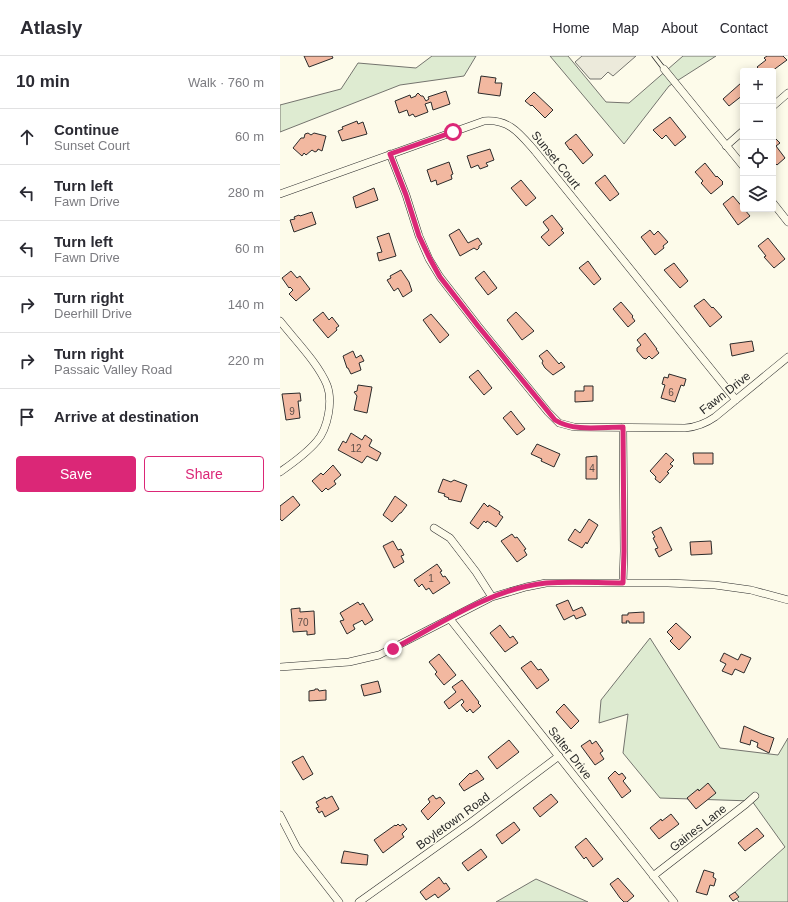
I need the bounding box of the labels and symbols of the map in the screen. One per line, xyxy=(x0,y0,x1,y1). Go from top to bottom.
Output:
route start xyxy=(444,123,462,141)
street label: Sunset Court xyxy=(529,128,584,192)
street label: Fawn Drive xyxy=(697,369,753,417)
house number: 6 xyxy=(668,387,674,398)
house number: 9 xyxy=(289,406,295,417)
house number: 12 xyxy=(350,443,362,454)
house number: 4 xyxy=(589,463,595,474)
house number: 1 xyxy=(428,573,434,584)
house number: 70 xyxy=(297,617,309,628)
route end xyxy=(384,640,402,658)
street label: Salter Drive xyxy=(545,724,595,782)
street label: Boyletown Road xyxy=(414,790,492,852)
street label: Gaines Lane xyxy=(667,801,729,854)

